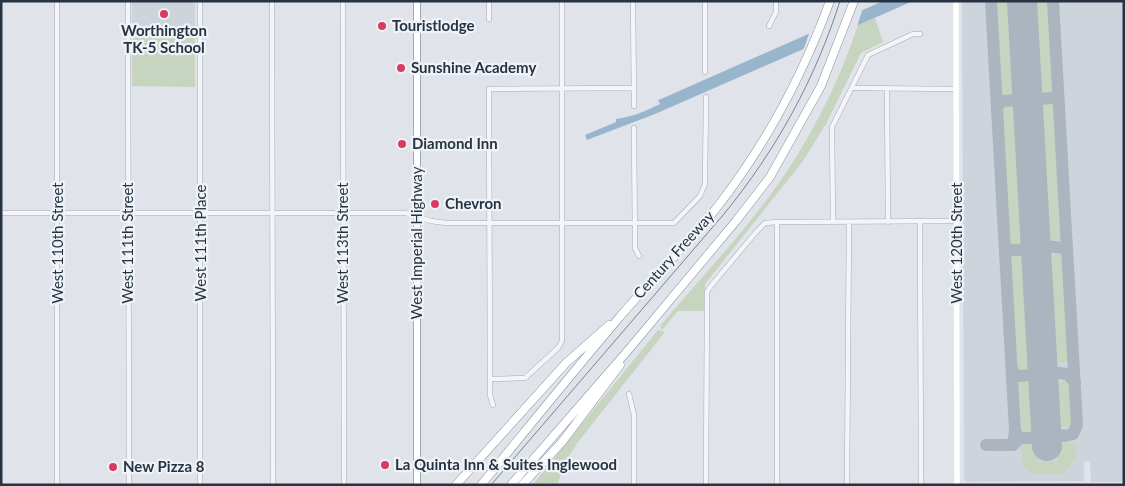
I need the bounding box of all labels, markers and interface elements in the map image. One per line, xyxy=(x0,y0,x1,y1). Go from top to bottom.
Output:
marker: Worthington TK-5 School xyxy=(158,8,170,20)
place label: Touristlodge xyxy=(392,16,475,34)
marker: Touristlodge xyxy=(376,20,388,32)
place label: Worthington TK-5 School xyxy=(121,21,207,56)
place label: Sunshine Academy xyxy=(411,58,536,76)
marker: Sunshine Academy xyxy=(395,62,407,74)
place label: Diamond Inn xyxy=(412,134,498,152)
marker: Diamond Inn xyxy=(396,138,408,150)
street label: West Imperial Highway xyxy=(407,166,425,319)
street label: West 110th Street xyxy=(48,182,66,304)
street label: West 111th Street xyxy=(118,182,136,304)
street label: West 113th Street xyxy=(333,182,351,304)
street label: West 120th Street xyxy=(947,182,965,304)
street label: West 111th Place xyxy=(191,184,209,301)
place label: Chevron xyxy=(445,194,502,212)
marker: Chevron xyxy=(429,198,441,210)
street label: Century Freeway xyxy=(629,207,718,302)
place label: La Quinta Inn & Suites Inglewood xyxy=(395,455,617,473)
place label: New Pizza 8 xyxy=(123,457,205,475)
marker: La Quinta Inn & Suites Inglewood xyxy=(379,459,391,471)
marker: New Pizza 8 xyxy=(107,461,119,473)

